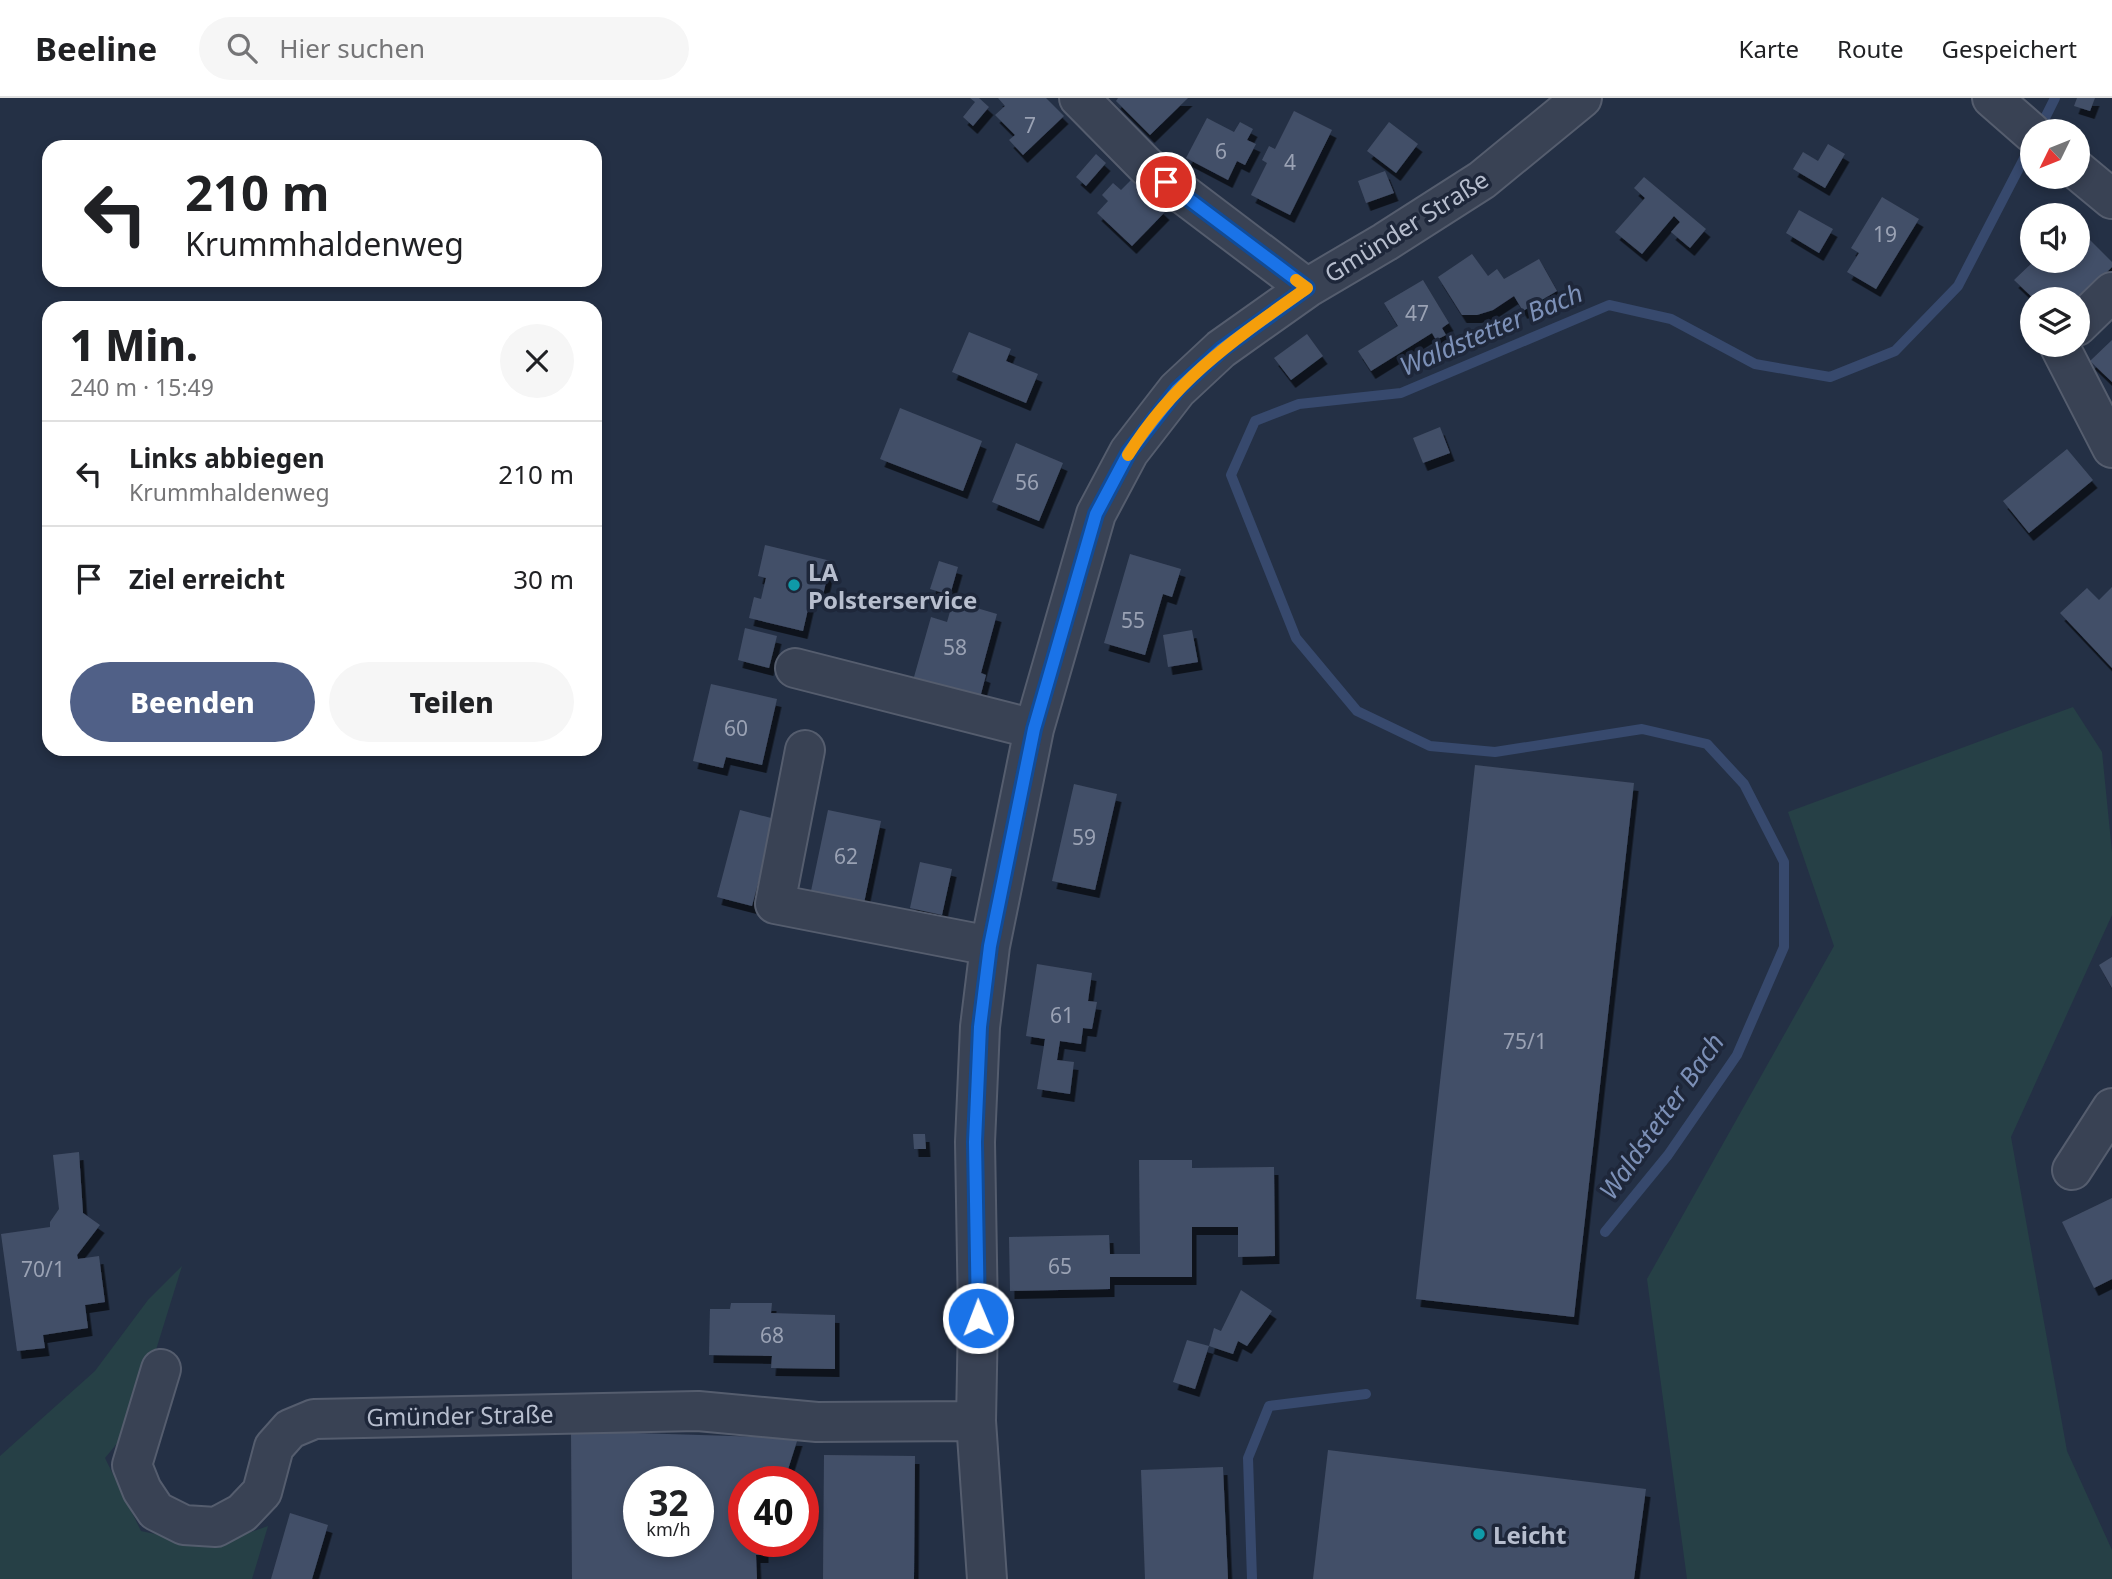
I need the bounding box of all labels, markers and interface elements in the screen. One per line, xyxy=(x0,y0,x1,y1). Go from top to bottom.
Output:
search box xyxy=(199,17,689,80)
text: Beeline xyxy=(35,26,157,71)
icon: search xyxy=(223,29,261,67)
text: Hier suchen xyxy=(279,30,425,66)
text: Karte xyxy=(1739,32,1799,65)
text: Route xyxy=(1837,32,1904,65)
text: Gespeichert xyxy=(1942,32,2077,65)
house number: 7 xyxy=(1024,111,1036,139)
north arrow xyxy=(2020,119,2090,189)
map controls xyxy=(2020,119,2090,357)
house number: 6 xyxy=(1215,137,1227,165)
house number: 4 xyxy=(1284,148,1296,176)
pin xyxy=(1136,152,1196,212)
text: 210 m xyxy=(185,159,330,225)
street label: Gmünder Straße xyxy=(1318,162,1494,290)
icon: arrive xyxy=(1147,163,1185,201)
icon: left xyxy=(70,168,161,259)
button: sound xyxy=(2020,203,2090,273)
house number: 19 xyxy=(1873,220,1897,248)
text: Krummhaldenweg xyxy=(185,222,464,265)
water label: Waldstetter Bach xyxy=(1394,274,1588,384)
button: layers xyxy=(2020,287,2090,357)
house number: 47 xyxy=(1405,299,1429,327)
text: 1 Min. xyxy=(70,316,198,373)
button: close xyxy=(500,324,574,398)
text: 240 m · 15:49 xyxy=(70,371,214,403)
text: Links abbiegen xyxy=(129,440,325,476)
icon: left xyxy=(70,455,108,493)
text: 210 m xyxy=(498,456,574,492)
house number: 56 xyxy=(1015,468,1039,496)
text: Krummhaldenweg xyxy=(129,476,330,508)
place label: LA Polsterservice xyxy=(808,555,977,616)
icon: arrive xyxy=(70,560,108,598)
text: Ziel erreicht xyxy=(129,561,285,597)
text: 30 m xyxy=(513,561,574,597)
marker: LA Polsterservice xyxy=(786,577,802,593)
house number: 55 xyxy=(1121,606,1145,634)
house number: 58 xyxy=(943,633,967,661)
button: Beenden xyxy=(70,662,315,742)
button: Teilen xyxy=(329,662,574,742)
house number: 60 xyxy=(724,714,748,742)
house number: 59 xyxy=(1072,823,1096,851)
house number: 62 xyxy=(834,842,858,870)
house number: 61 xyxy=(1050,1001,1074,1029)
water label: Waldstetter Bach xyxy=(1590,1026,1732,1206)
house number: 75/1 xyxy=(1503,1027,1547,1055)
house number: 65 xyxy=(1048,1252,1072,1280)
house number: 70/1 xyxy=(21,1255,65,1283)
position arrow xyxy=(941,1281,1015,1355)
house number: 68 xyxy=(760,1321,784,1349)
street label: Gmünder Straße xyxy=(366,1397,554,1433)
speed limit sign: 40 xyxy=(728,1466,819,1557)
text: 32 xyxy=(648,1479,689,1526)
text: km/h xyxy=(646,1517,691,1541)
place label: Leicht xyxy=(1493,1518,1566,1551)
marker: Leicht xyxy=(1471,1526,1487,1542)

